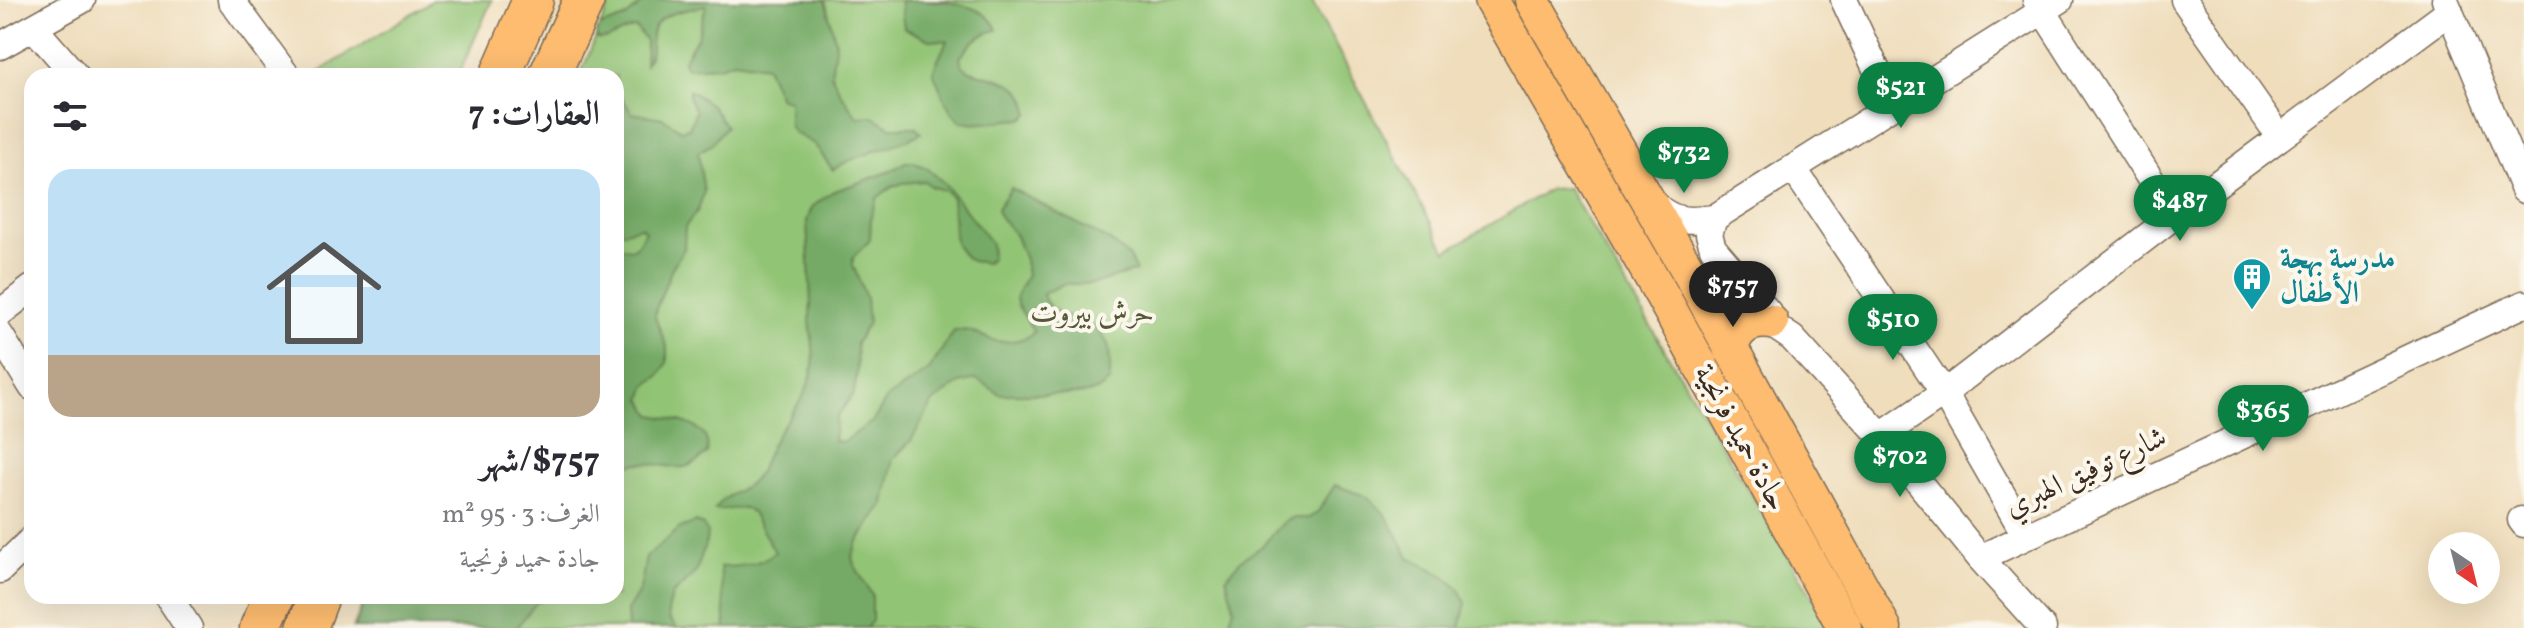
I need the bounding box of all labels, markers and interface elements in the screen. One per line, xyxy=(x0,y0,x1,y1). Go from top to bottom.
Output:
pin: $521 xyxy=(1854,62,1948,130)
text: $521 xyxy=(1876,70,1927,106)
text: العقارات: 7 xyxy=(468,92,600,139)
icon: filters xyxy=(48,94,92,138)
pin: $732 xyxy=(1637,127,1731,195)
text: $732 xyxy=(1657,135,1711,171)
pin: $487 xyxy=(2133,175,2227,243)
text: $487 xyxy=(2152,183,2208,219)
icon: home xyxy=(252,221,396,365)
place label: مدرسة بهجة الأطفال xyxy=(2280,239,2396,315)
building icon: مدرسة بهجة الأطفال xyxy=(2231,256,2273,311)
pin: $757 xyxy=(1686,261,1780,329)
text: $757 xyxy=(1707,269,1759,305)
park label: حرش بيروت xyxy=(1030,293,1154,335)
pin: $510 xyxy=(1846,294,1940,362)
text: $510 xyxy=(1866,302,1920,338)
street label: جادة حميد فرنجية xyxy=(1682,357,1798,519)
pin: $365 xyxy=(2216,385,2310,453)
text: $365 xyxy=(2236,393,2290,429)
street label: شارع توفيق الهبري xyxy=(1998,417,2175,531)
pin: $702 xyxy=(1853,431,1947,499)
text: $757/شهر xyxy=(480,439,600,486)
text: $702 xyxy=(1872,439,1928,475)
text: الغرف: 3 · 95 m² xyxy=(442,497,600,533)
north arrow xyxy=(2428,532,2500,604)
map controls xyxy=(2428,532,2500,604)
text: جادة حميد فرنجية xyxy=(460,542,600,578)

